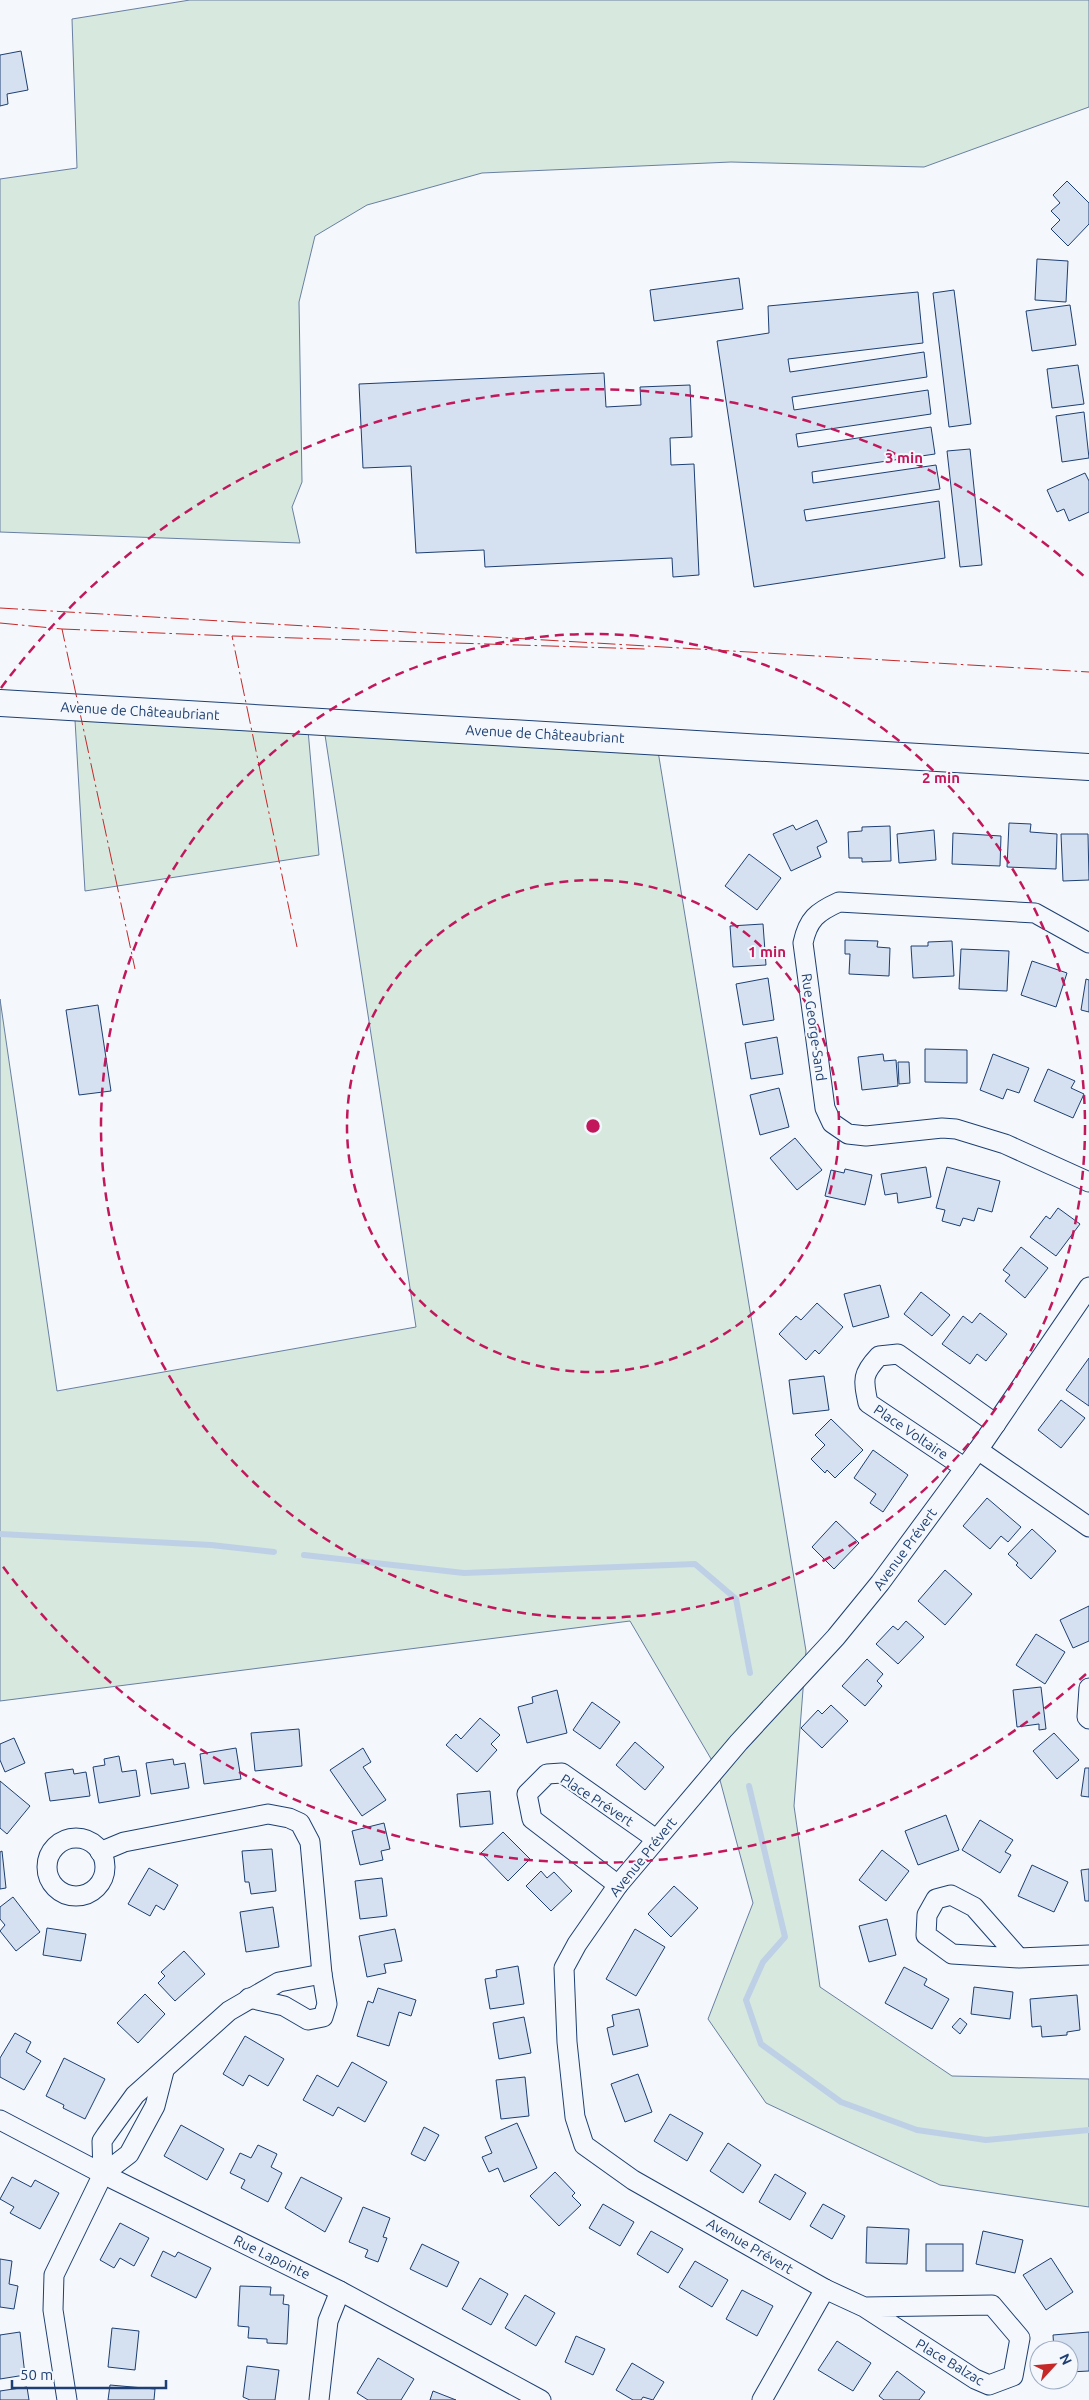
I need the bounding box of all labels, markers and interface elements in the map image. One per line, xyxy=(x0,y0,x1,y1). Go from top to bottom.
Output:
text: 3 min xyxy=(885,449,923,466)
street label: Avenue de Châteaubriant xyxy=(60,699,220,723)
street label: Avenue de Châteaubriant xyxy=(465,722,625,746)
text: 2 min xyxy=(922,769,960,786)
text: 1 min xyxy=(748,943,786,960)
street label: Rue George-Sand xyxy=(799,972,829,1082)
centre of rings xyxy=(584,1117,602,1135)
street label: Place Voltaire xyxy=(871,1401,951,1463)
street label: Avenue Prévert xyxy=(870,1505,940,1593)
street label: Place Prévert xyxy=(558,1771,637,1830)
street label: Avenue Prévert xyxy=(606,1814,680,1900)
street label: Avenue Prévert xyxy=(704,2215,796,2277)
street label: Rue Lapointe xyxy=(231,2232,313,2282)
street label: Place Balzac xyxy=(913,2335,987,2389)
north arrow xyxy=(1029,2340,1079,2390)
text: N xyxy=(1056,2351,1075,2368)
scale bar xyxy=(12,2358,166,2390)
text: 50 m xyxy=(20,2366,53,2383)

